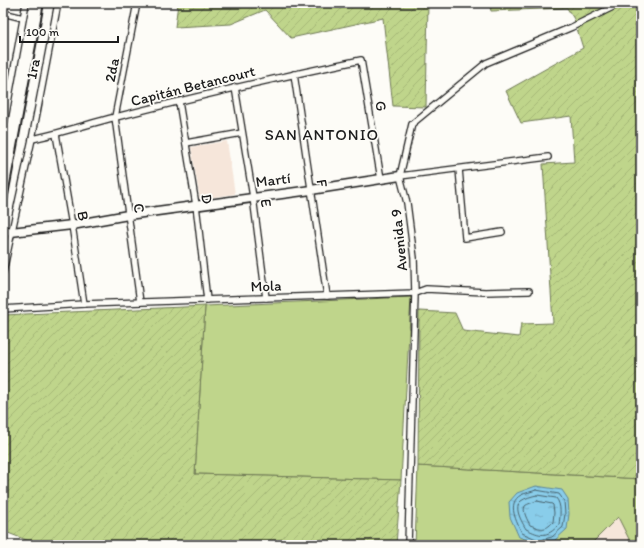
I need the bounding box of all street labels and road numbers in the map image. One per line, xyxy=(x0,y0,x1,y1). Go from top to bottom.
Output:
street label: 2da xyxy=(101,56,123,83)
street label: 1ra xyxy=(22,57,44,81)
street label: Capitán Betancourt xyxy=(129,62,257,110)
street label: G xyxy=(371,99,391,113)
street label: Martí xyxy=(255,169,292,191)
street label: F xyxy=(313,178,331,188)
street label: D xyxy=(197,193,217,205)
street label: E xyxy=(257,198,275,208)
street label: C xyxy=(129,202,149,214)
street label: Avenida 9 xyxy=(387,208,411,272)
street label: B xyxy=(73,210,93,223)
street label: Mola xyxy=(250,276,282,296)

